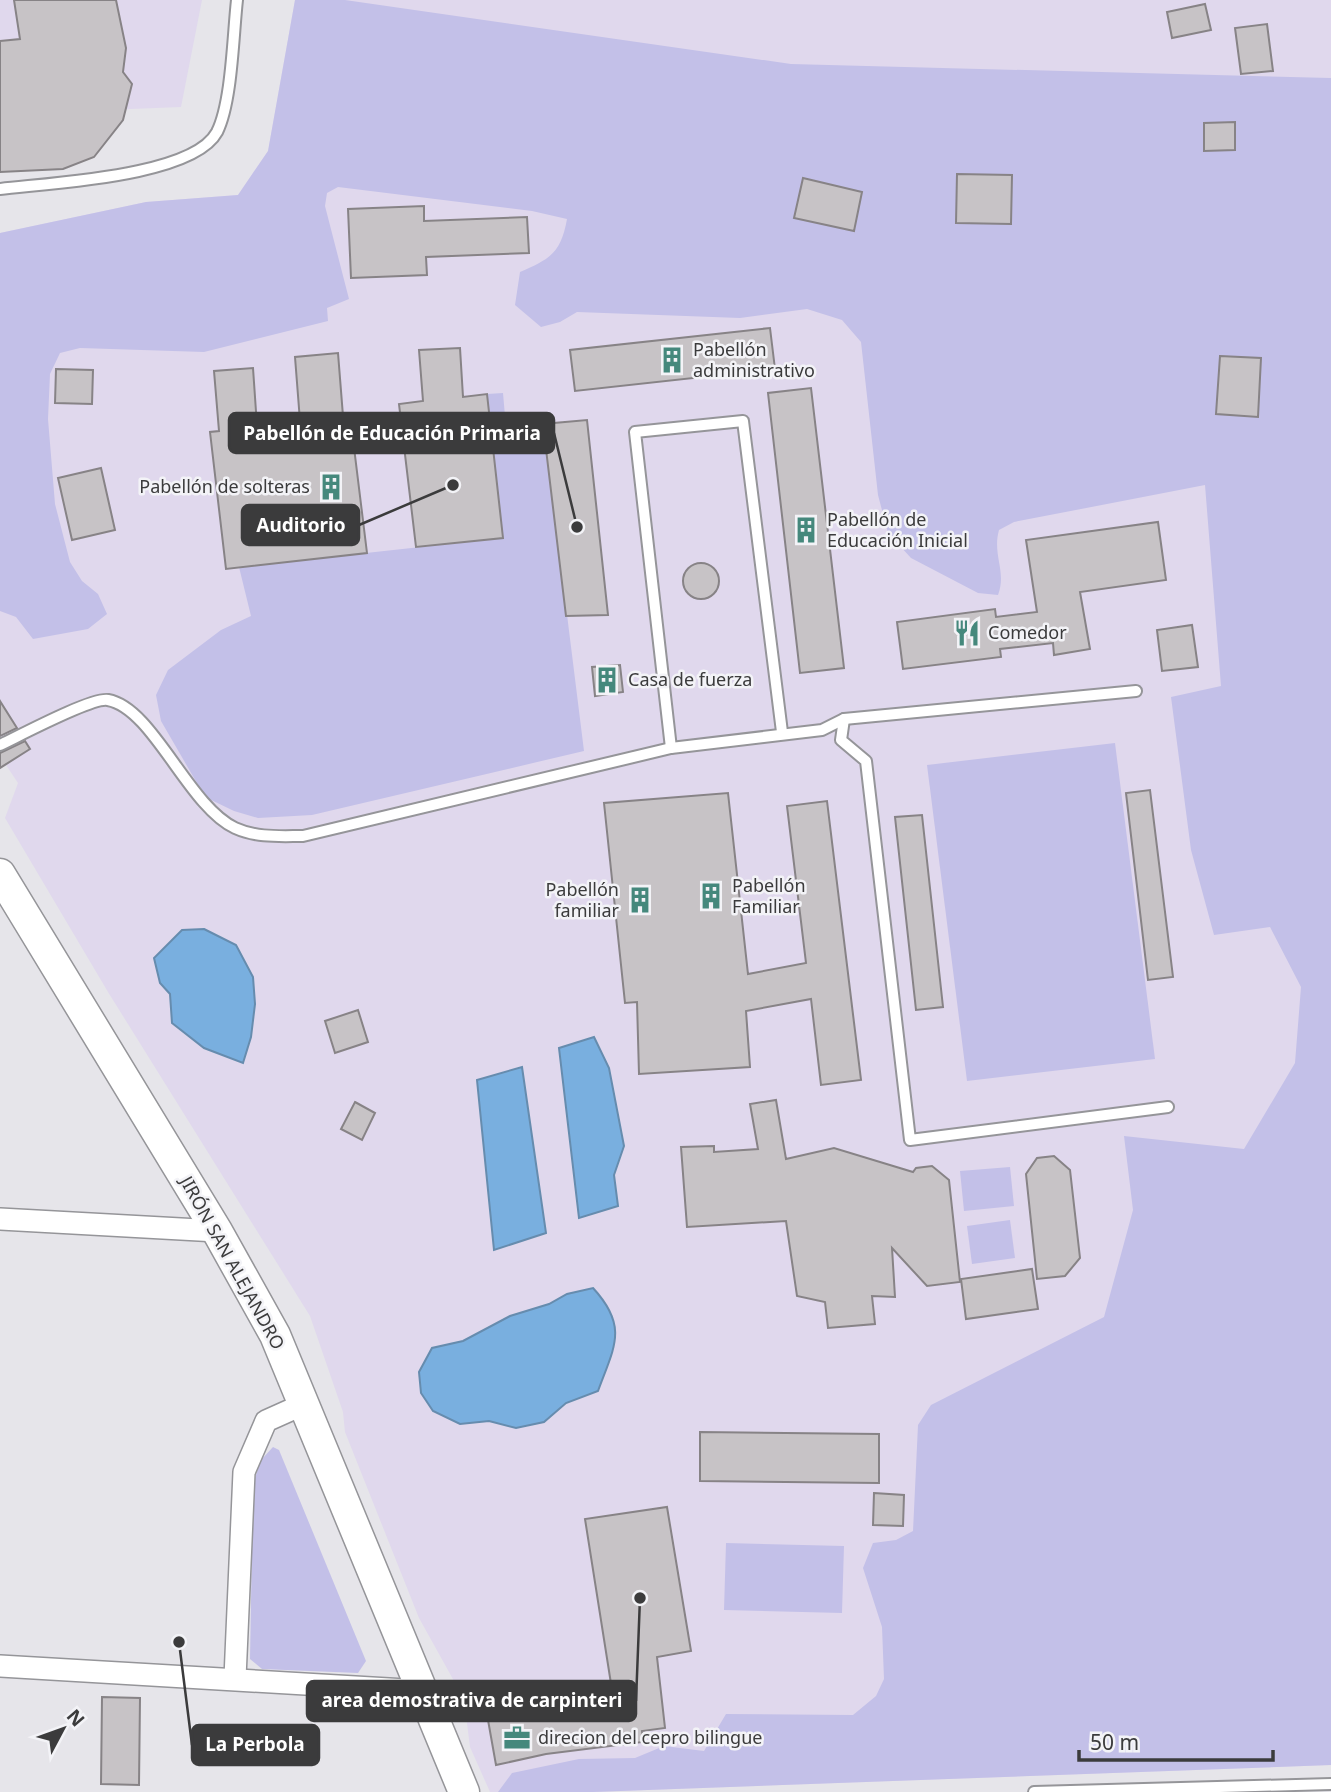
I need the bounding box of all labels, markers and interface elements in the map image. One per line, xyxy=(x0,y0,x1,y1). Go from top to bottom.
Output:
place label: Pabellón administrativo xyxy=(693,337,815,382)
building icon: Pabellón administrativo xyxy=(657,345,687,375)
callout: Pabellón de Educación Primaria xyxy=(229,413,554,453)
text: Pabellón de Educación Primaria xyxy=(243,420,541,446)
building icon: Pabellón de solteras xyxy=(316,472,346,502)
place label: Pabellón de solteras xyxy=(139,474,310,498)
callout: Auditorio xyxy=(242,505,359,545)
place label: Pabellón de Educación Inicial xyxy=(827,507,968,552)
text: Auditorio xyxy=(256,512,346,538)
building icon: Pabellón de Educación Inicial xyxy=(791,515,821,545)
restaurant icon: Comedor xyxy=(952,618,982,648)
place label: Comedor xyxy=(988,620,1067,644)
building icon: Casa de fuerza xyxy=(592,665,622,695)
place label: Casa de fuerza xyxy=(628,667,752,691)
place label: Pabellón Familiar xyxy=(732,873,806,918)
place label: Pabellón familiar xyxy=(545,877,620,922)
building icon: Pabellón Familiar xyxy=(696,881,726,911)
building icon: Pabellón familiar xyxy=(625,885,655,915)
street label: JIRÓN SAN ALEJANDRO xyxy=(174,1170,291,1354)
callout: area demostrativa de carpinteri xyxy=(307,1681,636,1721)
text: area demostrativa de carpinteri xyxy=(321,1687,623,1713)
north arrow xyxy=(28,1694,98,1764)
text: N xyxy=(61,1703,91,1732)
scale bar xyxy=(1079,1718,1273,1762)
office icon: direcion del cepro bilingue xyxy=(502,1723,532,1753)
callout: La Perbola xyxy=(192,1725,319,1765)
place label: direcion del cepro bilingue xyxy=(538,1725,762,1749)
text: 50 m xyxy=(1090,1728,1139,1756)
text: La Perbola xyxy=(205,1731,305,1757)

